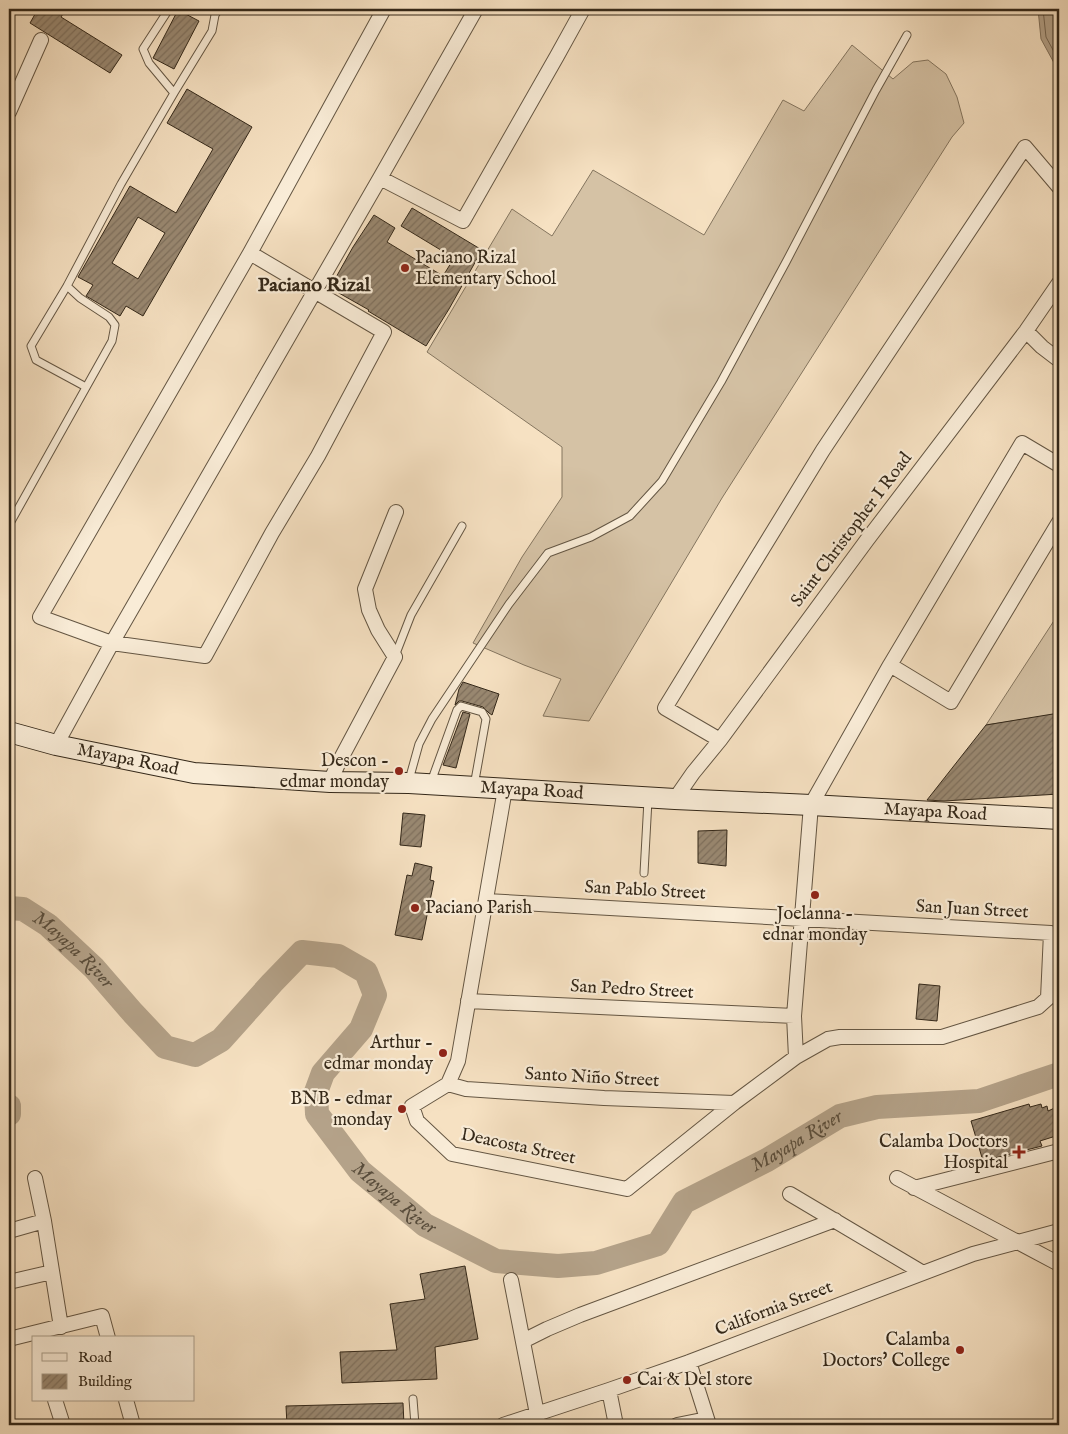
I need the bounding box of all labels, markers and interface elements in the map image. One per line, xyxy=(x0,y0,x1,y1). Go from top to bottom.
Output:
place label: Paciano Rizal Elementary School xyxy=(415,247,556,291)
marker: Paciano Rizal Elementary School xyxy=(399,262,411,274)
district label: Paciano Rizal xyxy=(258,273,371,298)
street label: Saint Christopher I Road xyxy=(786,448,918,612)
street label: Mayapa Road xyxy=(75,738,181,781)
place label: Descon - edmar monday xyxy=(280,750,389,794)
marker: Descon - edmar monday xyxy=(393,765,405,777)
street label: Mayapa Road xyxy=(480,776,585,805)
street label: Mayapa Road xyxy=(883,798,988,826)
street label: San Pablo Street xyxy=(584,876,706,906)
marker: Joelanna - ednar monday xyxy=(809,889,821,901)
street label: San Juan Street xyxy=(915,896,1029,924)
place label: Paciano Parish xyxy=(425,897,532,920)
marker: Paciano Parish xyxy=(409,902,421,914)
place label: Joelanna - ednar monday xyxy=(763,903,868,947)
water label: Mayapa River xyxy=(28,906,120,995)
street label: San Pedro Street xyxy=(570,975,694,1005)
place label: Arthur - edmar monday xyxy=(324,1032,433,1076)
marker: Arthur - edmar monday xyxy=(437,1047,449,1059)
street label: Santo Niño Street xyxy=(524,1063,660,1093)
place label: BNB - edmar monday xyxy=(290,1088,392,1132)
marker: BNB - edmar monday xyxy=(396,1103,408,1115)
water label: Mayapa River xyxy=(747,1104,848,1178)
street label: Deacosta Street xyxy=(458,1124,578,1170)
place label: Calamba Doctors Hospital xyxy=(879,1131,1008,1175)
marker: Calamba Doctors Hospital xyxy=(1012,1145,1026,1159)
water label: Mayapa River xyxy=(346,1157,441,1241)
street label: California Street xyxy=(712,1276,836,1342)
place label: Calamba Doctors' College xyxy=(822,1329,950,1373)
legend xyxy=(32,1336,195,1402)
marker: Calamba Doctors' College xyxy=(954,1344,966,1356)
text: Road xyxy=(78,1348,113,1367)
place label: Cai & Del store xyxy=(637,1369,752,1392)
text: Building xyxy=(78,1372,133,1391)
marker: Cai & Del store xyxy=(621,1374,633,1386)

